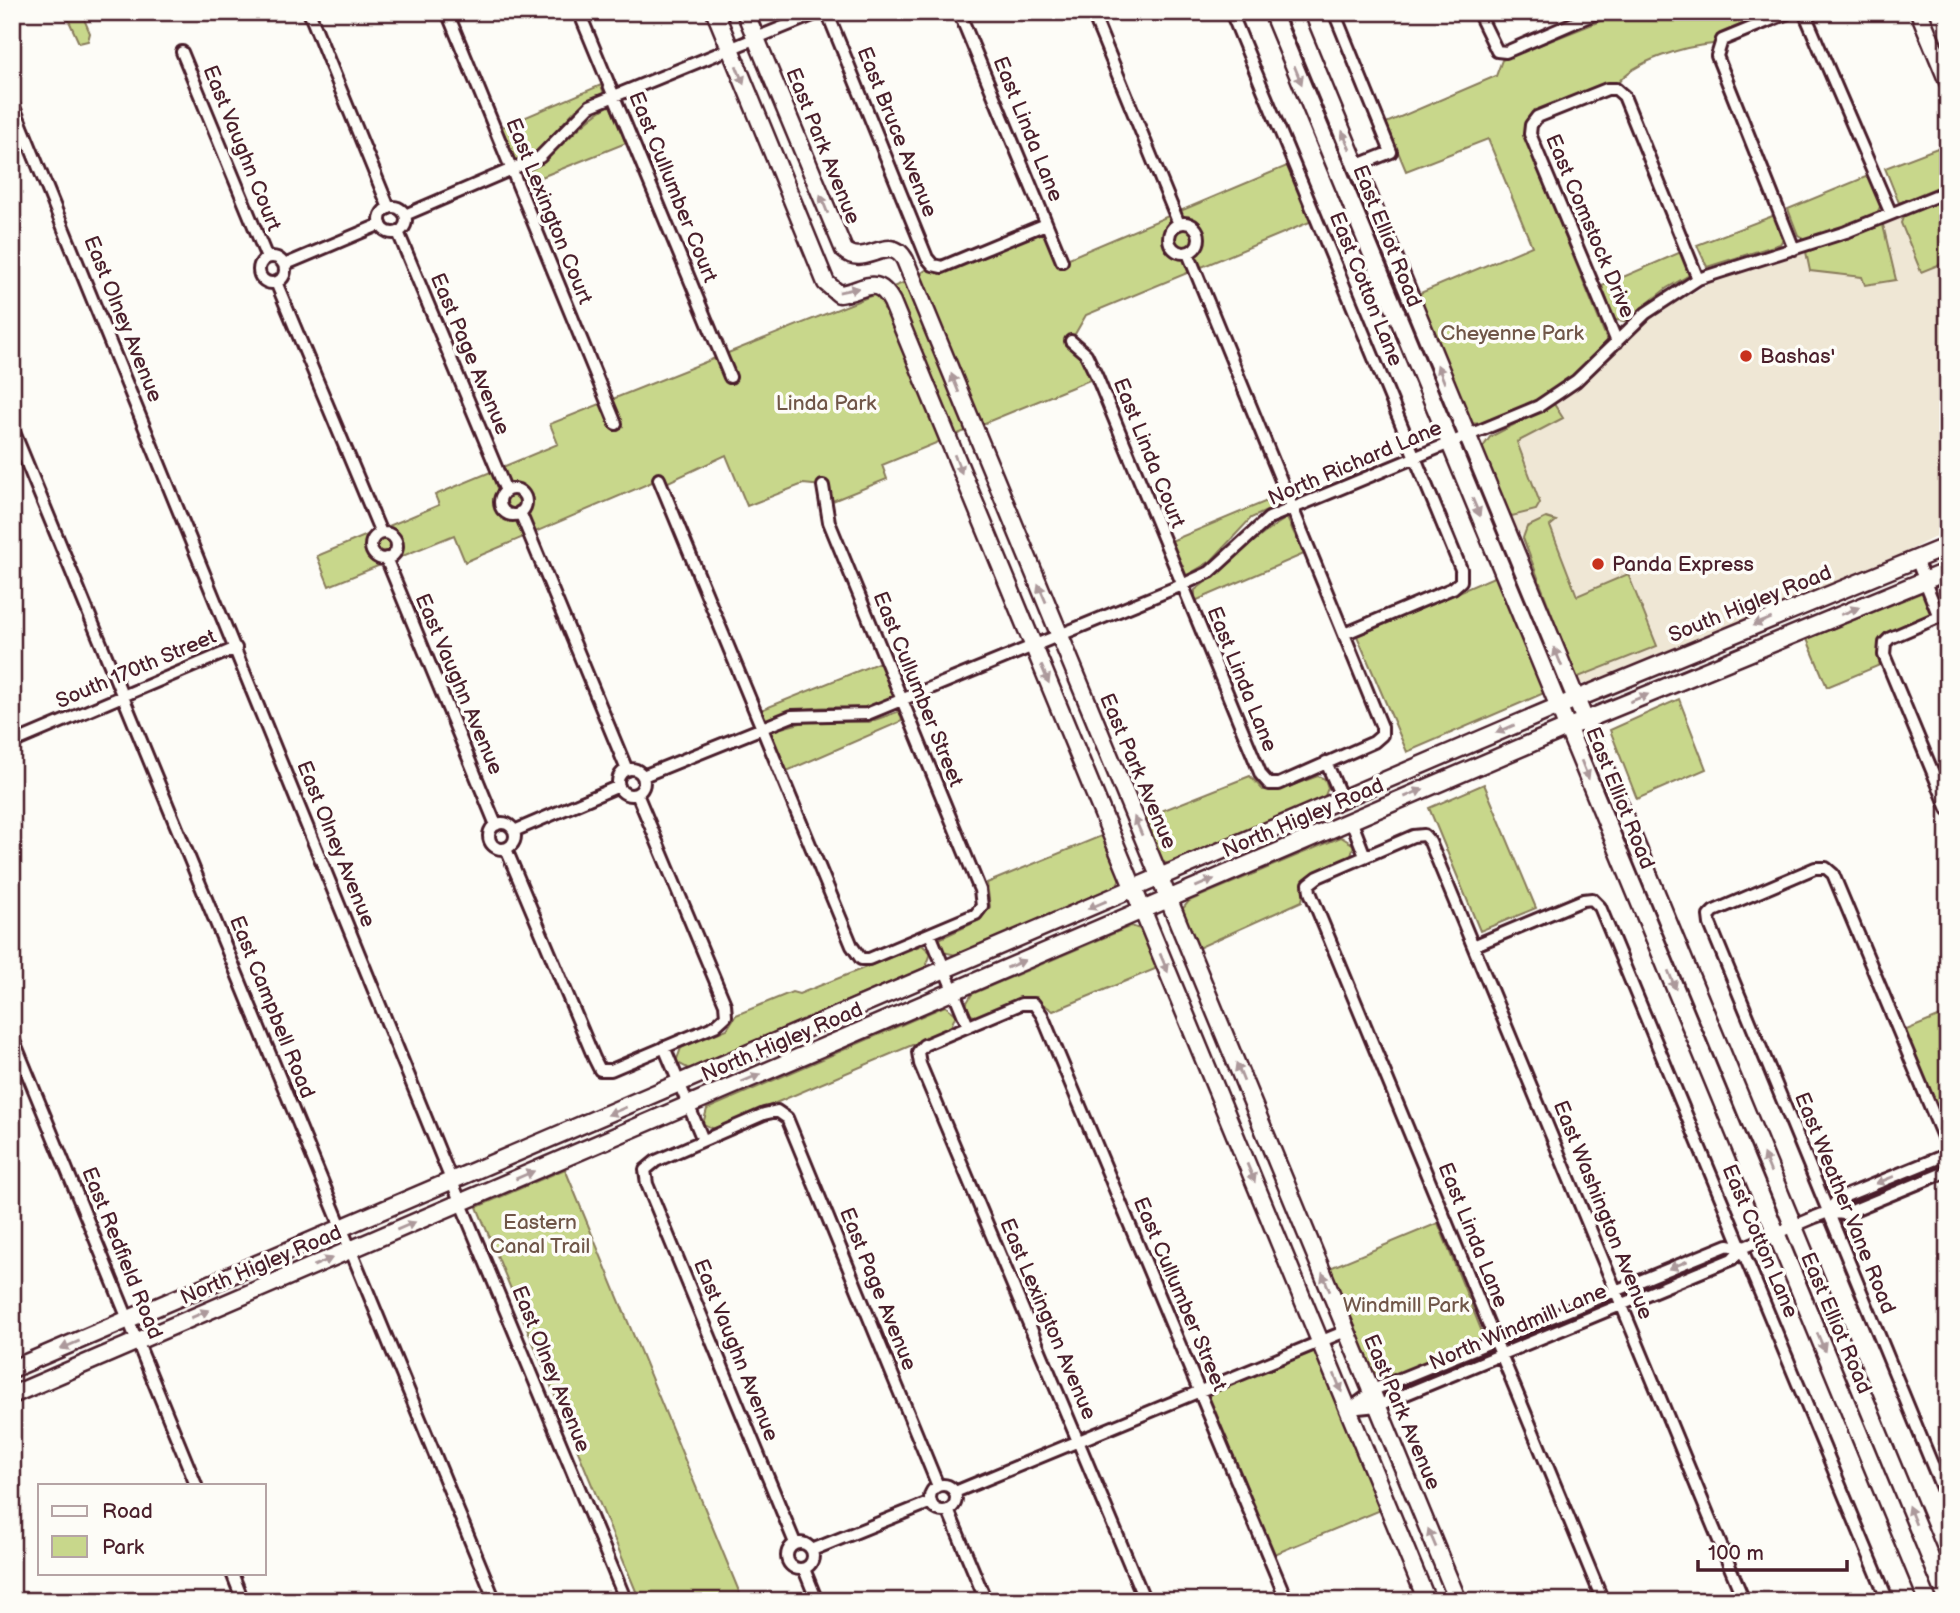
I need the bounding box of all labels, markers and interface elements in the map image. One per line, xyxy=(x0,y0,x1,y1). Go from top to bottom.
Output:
street label: East Bruce Avenue xyxy=(851,43,943,221)
street label: East Linda Lane xyxy=(988,53,1068,205)
street label: East Vaughn Court xyxy=(197,62,287,235)
street label: East Park Avenue xyxy=(780,64,866,228)
one-way arrow xyxy=(735,65,746,86)
one-way arrow xyxy=(1292,65,1303,86)
street label: East Cullumber Court xyxy=(623,88,723,287)
street label: East Lexington Court xyxy=(500,114,598,308)
one-way arrow xyxy=(1340,130,1351,151)
street label: East Comstock Drive xyxy=(1540,130,1640,322)
street label: East Elliot Road xyxy=(1347,161,1427,311)
one-way arrow xyxy=(818,194,829,215)
street label: East Cotton Lane xyxy=(1324,208,1408,370)
street label: East Olney Avenue xyxy=(78,232,168,406)
street label: East Page Avenue xyxy=(425,269,515,439)
one-way arrow xyxy=(838,285,860,296)
park label: Cheyenne Park xyxy=(1440,321,1584,346)
place label: Bashas' xyxy=(1760,344,1835,369)
marker: Bashas' xyxy=(1738,348,1754,364)
one-way arrow xyxy=(1436,363,1447,384)
one-way arrow xyxy=(949,372,960,393)
street label: East Linda Court xyxy=(1108,374,1191,532)
park label: Linda Park xyxy=(776,391,877,416)
street label: North Richard Lane xyxy=(1264,415,1446,511)
one-way arrow xyxy=(953,454,964,475)
one-way arrow xyxy=(1470,497,1482,517)
place label: Panda Express xyxy=(1612,552,1754,577)
marker: Panda Express xyxy=(1590,556,1606,572)
street label: South Higley Road xyxy=(1665,560,1835,648)
one-way arrow xyxy=(1036,583,1047,604)
street label: East Cullumber Street xyxy=(867,588,969,791)
street label: East Vaughn Avenue xyxy=(410,590,508,778)
street label: East Linda Lane xyxy=(1202,603,1282,755)
one-way arrow xyxy=(1839,606,1860,617)
one-way arrow xyxy=(1752,616,1772,628)
street label: South 170th Street xyxy=(52,624,220,714)
one-way arrow xyxy=(1553,646,1564,667)
one-way arrow xyxy=(1040,664,1051,685)
street label: East Park Avenue xyxy=(1094,689,1182,853)
one-way arrow xyxy=(1629,692,1650,703)
street label: East Elliot Road xyxy=(1580,723,1660,873)
one-way arrow xyxy=(1494,724,1515,735)
street label: East Olney Avenue xyxy=(291,757,381,931)
one-way arrow xyxy=(1580,759,1591,780)
street label: North Higley Road xyxy=(1218,773,1388,863)
one-way arrow xyxy=(1404,787,1424,799)
one-way arrow xyxy=(1132,816,1144,836)
one-way arrow xyxy=(1195,877,1215,889)
one-way arrow xyxy=(1087,899,1107,911)
street label: East Campbell Road xyxy=(224,912,320,1102)
one-way arrow xyxy=(1159,952,1170,973)
one-way arrow xyxy=(1006,958,1026,970)
one-way arrow xyxy=(1666,970,1677,991)
street label: North Higley Road xyxy=(697,997,867,1087)
one-way arrow xyxy=(1234,1061,1245,1082)
one-way arrow xyxy=(741,1072,761,1084)
street label: East Weather Vane Road xyxy=(1789,1089,1901,1317)
street label: East Washington Avenue xyxy=(1548,1097,1658,1323)
one-way arrow xyxy=(606,1105,627,1116)
one-way arrow xyxy=(1762,1153,1773,1174)
street label: East Linda Lane xyxy=(1433,1159,1513,1311)
street label: East Cotton Lane xyxy=(1716,1161,1804,1321)
one-way arrow xyxy=(1246,1162,1257,1183)
street label: East Redfield Road xyxy=(76,1163,168,1343)
one-way arrow xyxy=(514,1169,535,1180)
one-way arrow xyxy=(1874,1174,1895,1185)
street label: East Cullumber Street xyxy=(1128,1193,1232,1395)
street label: East Page Avenue xyxy=(834,1204,922,1374)
park label: Eastern Canal Trail xyxy=(490,1210,590,1259)
street label: East Lexington Avenue xyxy=(994,1215,1102,1423)
street label: North Higley Road xyxy=(176,1220,346,1310)
one-way arrow xyxy=(396,1220,416,1232)
street label: East Elliot Road xyxy=(1795,1249,1877,1397)
street label: East Vaughn Avenue xyxy=(688,1255,784,1445)
one-way arrow xyxy=(312,1256,333,1267)
one-way arrow xyxy=(1668,1260,1689,1271)
one-way arrow xyxy=(1320,1272,1331,1293)
street label: North Windmill Lane xyxy=(1426,1278,1610,1376)
street label: East Olney Avenue xyxy=(506,1282,596,1456)
park label: Windmill Park xyxy=(1343,1293,1470,1318)
one-way arrow xyxy=(190,1308,210,1320)
street label: East Park Avenue xyxy=(1358,1330,1446,1494)
one-way arrow xyxy=(1815,1332,1827,1352)
one-way arrow xyxy=(60,1339,80,1351)
one-way arrow xyxy=(1333,1373,1344,1394)
legend xyxy=(38,1484,266,1574)
text: Road xyxy=(102,1499,153,1524)
one-way arrow xyxy=(1907,1504,1918,1525)
one-way arrow xyxy=(1426,1527,1437,1548)
scale bar xyxy=(1698,1529,1846,1573)
text: Park xyxy=(102,1535,145,1560)
text: 100 m xyxy=(1708,1541,1764,1566)

